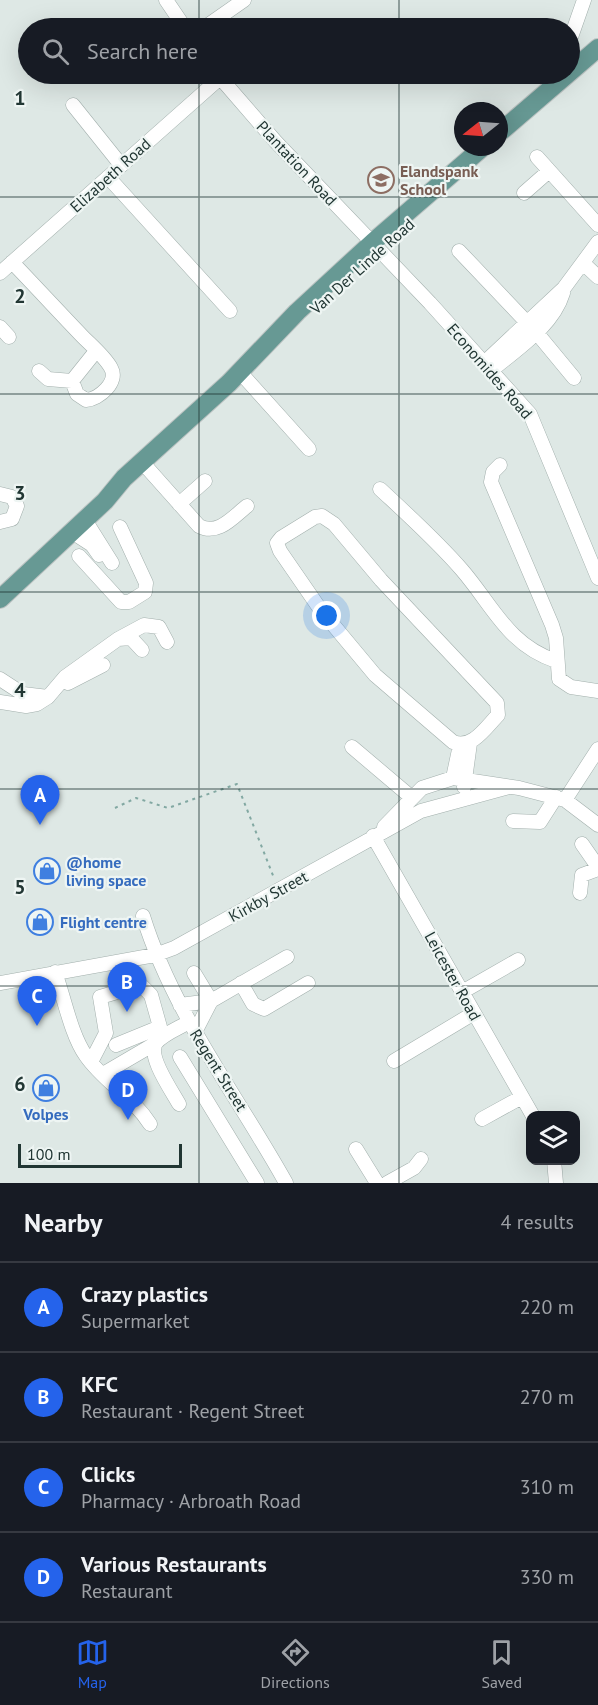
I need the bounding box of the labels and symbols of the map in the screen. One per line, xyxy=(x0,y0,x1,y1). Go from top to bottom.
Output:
text: 1 xyxy=(14,85,26,111)
north arrow xyxy=(454,102,508,156)
street label: Plantation Road xyxy=(253,116,341,210)
street label: Elizabeth Road xyxy=(66,134,154,216)
place label: Elandspank School xyxy=(400,161,478,199)
school or university icon: Elandspank School xyxy=(366,165,396,195)
street label: Van Der Linde Road xyxy=(305,214,418,319)
text: 2 xyxy=(14,283,26,309)
street label: Economides Road xyxy=(443,319,537,423)
text: 3 xyxy=(14,480,26,506)
your location xyxy=(312,601,341,630)
text: 4 xyxy=(14,677,26,703)
pin: A xyxy=(20,776,60,825)
place label: @home living space xyxy=(66,852,146,890)
shop icon: @home living space xyxy=(32,856,62,886)
street label: Kirkby Street xyxy=(225,866,312,926)
text: 5 xyxy=(14,874,26,900)
shop icon: Flight centre xyxy=(25,907,55,937)
place label: Flight centre xyxy=(60,912,147,932)
street label: Leicester Road xyxy=(420,928,486,1024)
pin: B xyxy=(108,962,146,1012)
pin: C xyxy=(18,976,57,1026)
street label: Regent Street xyxy=(186,1025,252,1115)
pin: D xyxy=(108,1070,148,1120)
text: 6 xyxy=(14,1071,26,1097)
shop icon: Volpes xyxy=(31,1073,61,1103)
place label: Volpes xyxy=(22,1104,69,1124)
scale bar xyxy=(18,1141,182,1168)

